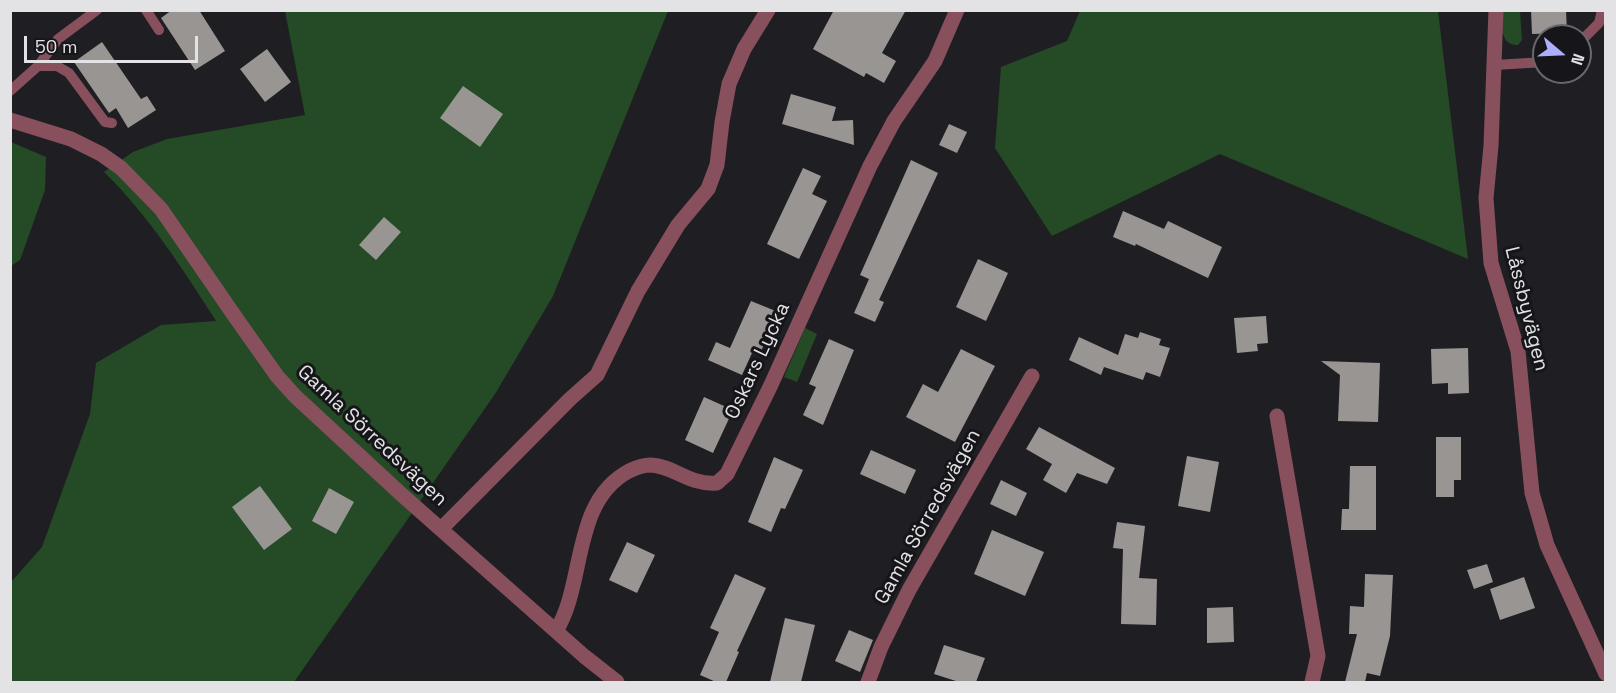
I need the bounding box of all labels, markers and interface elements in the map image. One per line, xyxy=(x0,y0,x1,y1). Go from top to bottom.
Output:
scale bar xyxy=(27,24,201,62)
north arrow xyxy=(1532,24,1592,84)
text: 50 m xyxy=(35,35,77,58)
text: N xyxy=(1566,51,1589,68)
street label: Låssbyvägen xyxy=(1499,244,1553,374)
street label: Oskars Lycka xyxy=(720,299,796,423)
street label: Gamla Sörredsvägen xyxy=(292,360,452,512)
street label: Gamla Sörredsvägen xyxy=(870,425,986,609)

